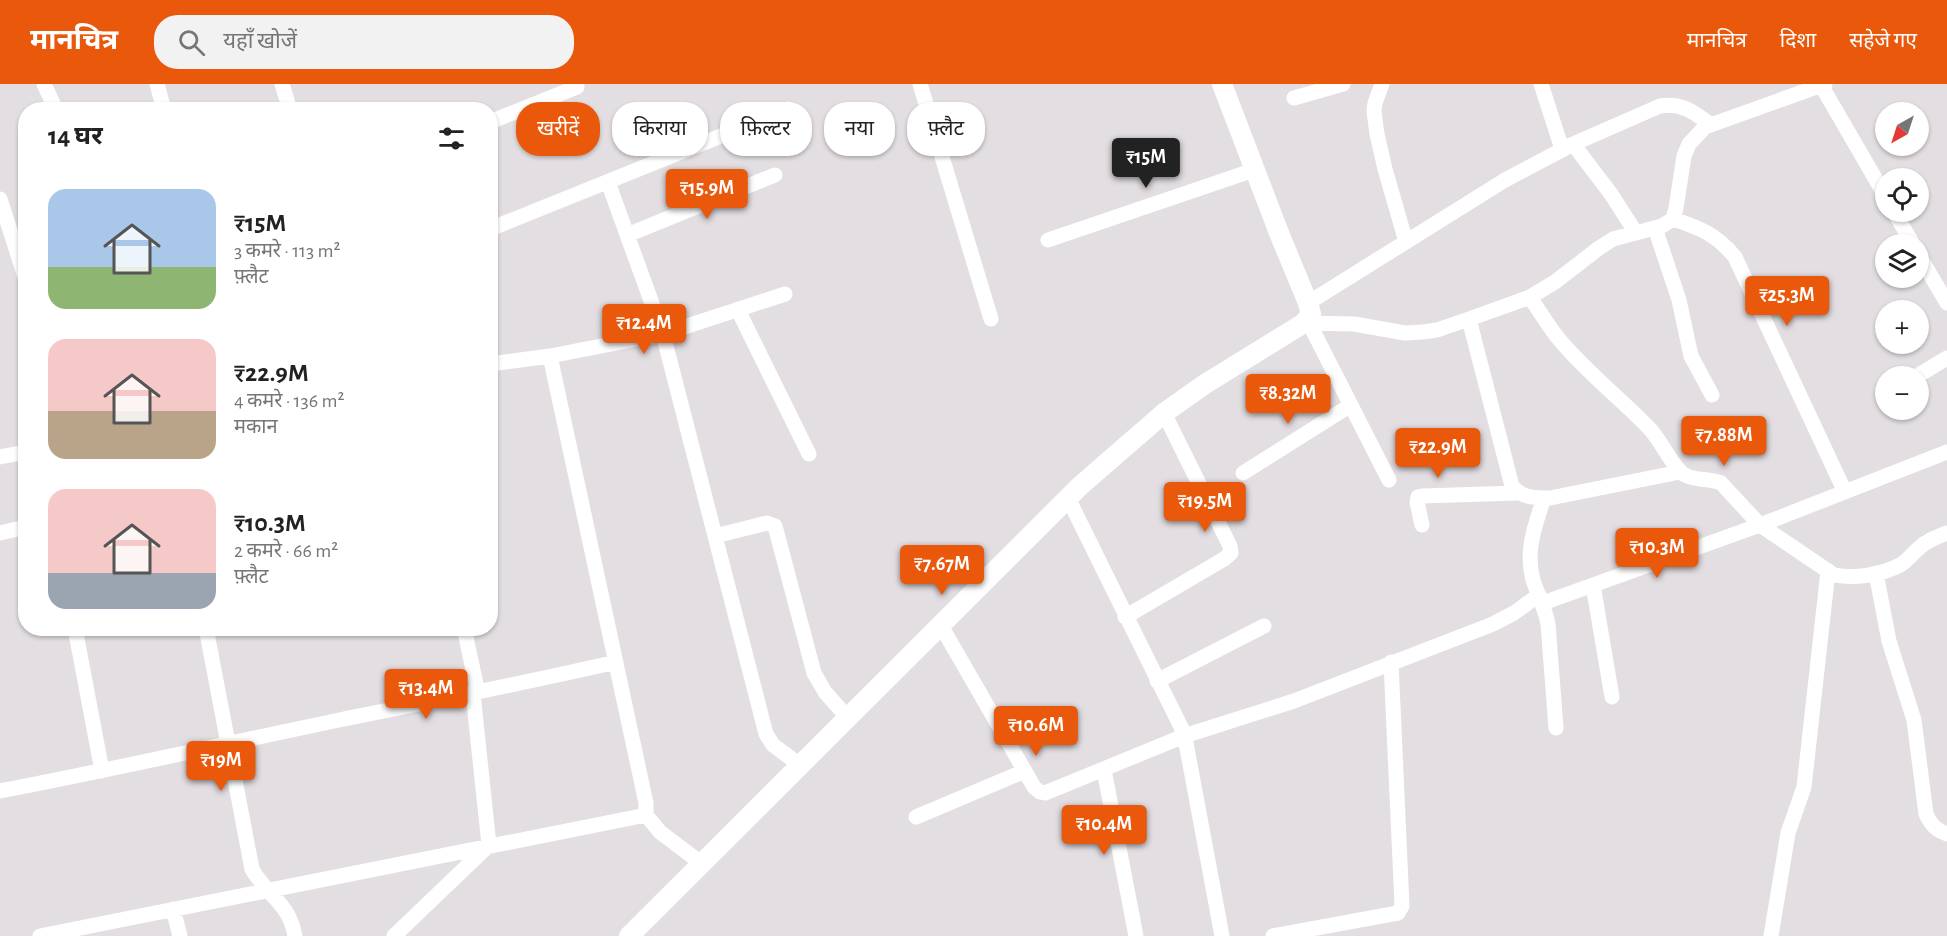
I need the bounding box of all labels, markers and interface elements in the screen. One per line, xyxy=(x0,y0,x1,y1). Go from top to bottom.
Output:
search box xyxy=(154,15,574,69)
icon: search xyxy=(175,26,208,59)
text: मानचित्र xyxy=(30,27,118,55)
text: यहाँ खोजें xyxy=(223,30,297,52)
text: मानचित्र xyxy=(1687,30,1747,51)
text: दिशा xyxy=(1780,30,1816,51)
text: सहेजे गए xyxy=(1849,30,1917,51)
chip: खरीदें xyxy=(516,102,600,156)
chip: किराया xyxy=(612,102,708,156)
chip: फ़िल्टर xyxy=(720,102,812,156)
chip: नया xyxy=(824,102,895,156)
chip: फ़्लैट xyxy=(907,102,985,156)
north arrow xyxy=(1875,102,1929,156)
map controls xyxy=(1875,102,1929,420)
icon: filters xyxy=(435,122,468,155)
text: 14 घर xyxy=(48,123,103,149)
pin: ₹15M xyxy=(1110,138,1182,189)
text: ₹15M xyxy=(1126,147,1166,167)
button: locate xyxy=(1875,168,1929,222)
pin: ₹15.9M xyxy=(658,169,756,220)
text: ₹15.9M xyxy=(680,178,734,198)
text: ₹15M xyxy=(234,210,286,236)
icon: home xyxy=(96,213,168,285)
button: layers xyxy=(1875,234,1929,288)
text: 3 कमरे · 113 m² xyxy=(234,241,341,261)
text: फ़्लैट xyxy=(234,267,269,287)
pin: ₹25.3M xyxy=(1738,276,1836,327)
text: ₹25.3M xyxy=(1759,285,1815,305)
button: + xyxy=(1875,300,1929,354)
pin: ₹12.4M xyxy=(595,304,693,355)
text: ₹12.4M xyxy=(616,313,672,333)
text: ₹22.9M xyxy=(234,360,309,386)
icon: home xyxy=(96,363,168,435)
button: − xyxy=(1875,366,1929,420)
pin: ₹8.32M xyxy=(1239,374,1337,425)
text: ₹8.32M xyxy=(1260,383,1316,403)
text: 4 कमरे · 136 m² xyxy=(234,391,344,411)
pin: ₹7.88M xyxy=(1675,416,1773,467)
text: मकान xyxy=(234,417,278,437)
text: ₹7.88M xyxy=(1695,425,1753,445)
pin: ₹22.9M xyxy=(1389,428,1487,479)
text: ₹22.9M xyxy=(1409,437,1467,457)
pin: ₹19.5M xyxy=(1156,482,1254,533)
text: ₹19.5M xyxy=(1178,491,1232,511)
text: ₹10.3M xyxy=(234,510,306,536)
icon: home xyxy=(96,513,168,585)
pin: ₹10.3M xyxy=(1608,528,1706,579)
text: ₹10.3M xyxy=(1629,537,1685,557)
text: 2 कमरे · 66 m² xyxy=(234,541,338,561)
pin: ₹7.67M xyxy=(893,545,991,596)
text: ₹7.67M xyxy=(914,554,970,574)
text: फ़्लैट xyxy=(234,567,269,587)
pin: ₹13.4M xyxy=(377,669,475,720)
text: ₹13.4M xyxy=(399,678,453,698)
pin: ₹10.6M xyxy=(987,706,1085,757)
text: ₹10.6M xyxy=(1008,715,1064,735)
pin: ₹19M xyxy=(185,741,257,792)
text: ₹19M xyxy=(200,750,242,770)
pin: ₹10.4M xyxy=(1055,805,1153,856)
text: ₹10.4M xyxy=(1076,814,1132,834)

